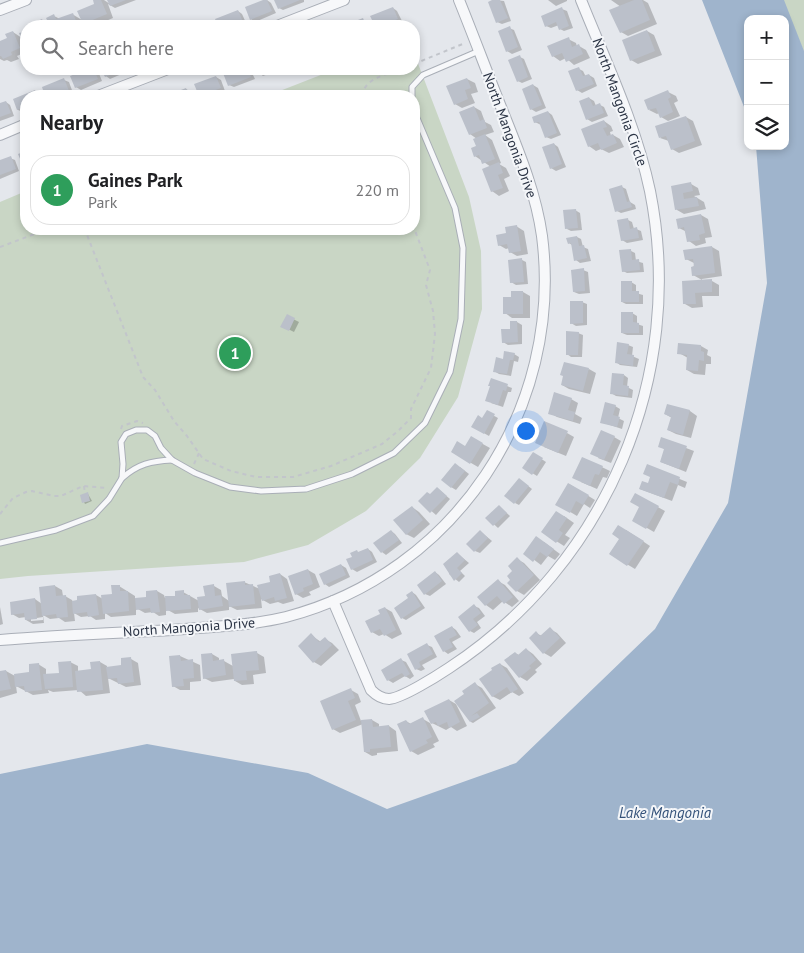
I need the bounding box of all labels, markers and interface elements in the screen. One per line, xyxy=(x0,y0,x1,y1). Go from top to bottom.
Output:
map controls xyxy=(744,15,789,150)
button: + xyxy=(744,15,789,60)
search box xyxy=(20,20,420,75)
icon: search xyxy=(38,34,66,62)
street label: North Mangonia Circle xyxy=(588,35,652,169)
text: Search here xyxy=(78,36,174,60)
button: − xyxy=(744,60,789,105)
street label: North Mangonia Drive xyxy=(479,70,541,200)
button: layers xyxy=(744,105,789,150)
text: Nearby xyxy=(40,109,103,136)
text: Gaines Park xyxy=(88,168,183,192)
text: 1 xyxy=(52,180,62,200)
text: 220 m xyxy=(356,180,399,200)
text: Park xyxy=(88,192,117,212)
pin: 1 xyxy=(219,334,251,372)
your location xyxy=(513,418,539,444)
street label: North Mangonia Drive xyxy=(122,613,256,641)
water label: Lake Mangonia xyxy=(619,803,712,822)

